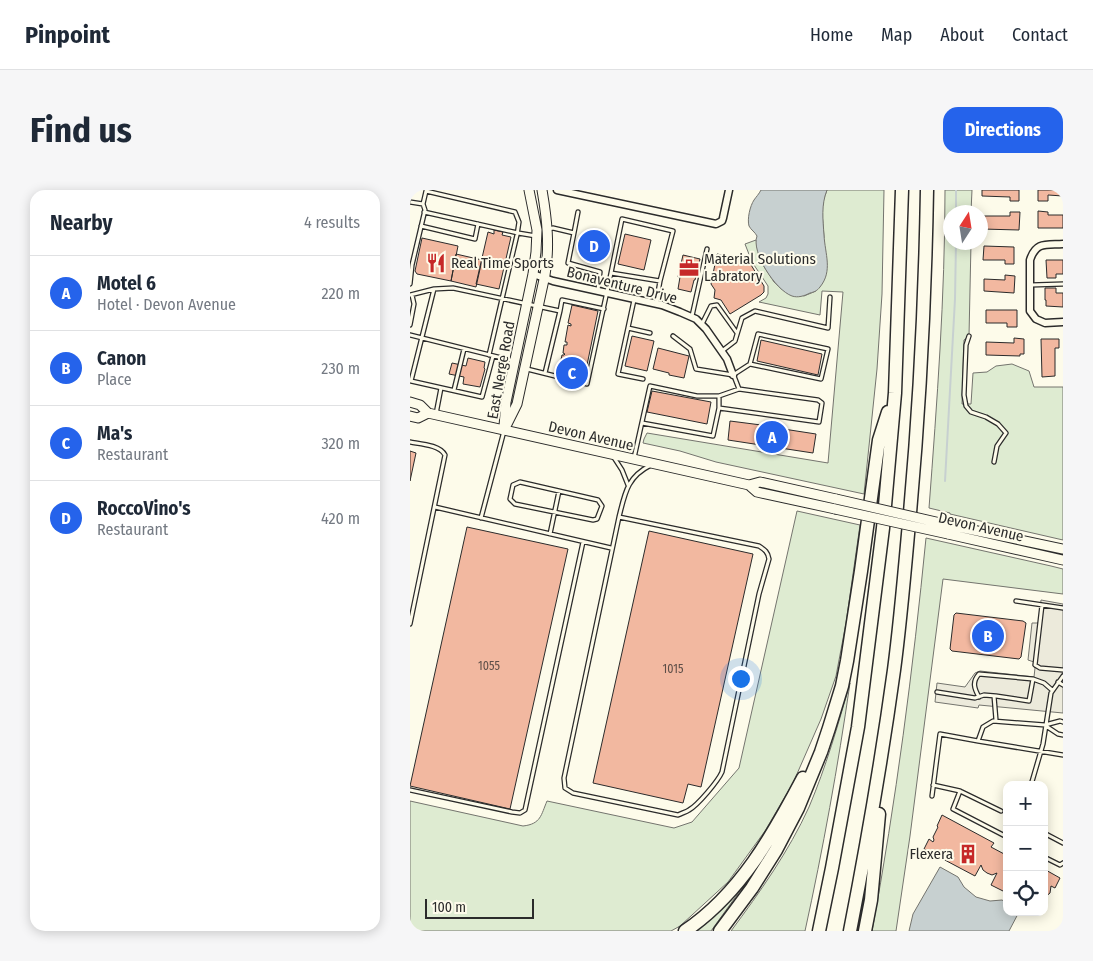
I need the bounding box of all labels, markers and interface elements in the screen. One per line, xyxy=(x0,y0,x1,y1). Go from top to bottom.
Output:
text: Pinpoint xyxy=(25,21,110,49)
text: Home xyxy=(810,24,853,46)
text: Map xyxy=(881,24,912,46)
text: About xyxy=(940,24,984,46)
text: Contact xyxy=(1012,24,1068,46)
button: Directions xyxy=(943,107,1063,153)
text: Find us xyxy=(30,109,132,151)
north arrow xyxy=(943,205,988,250)
text: Nearby xyxy=(50,210,112,236)
text: 4 results xyxy=(304,213,360,232)
pin: D xyxy=(578,227,610,265)
place label: Material Solutions Labratory xyxy=(704,250,816,285)
restaurant icon: Real Time Sports xyxy=(425,252,447,274)
place label: Real Time Sports xyxy=(451,254,554,272)
office icon: Material Solutions Labratory xyxy=(678,257,700,279)
street label: Bonaventure Drive xyxy=(565,263,679,307)
text: Motel 6 xyxy=(97,272,156,295)
text: A xyxy=(62,284,70,303)
text: 220 m xyxy=(321,284,360,303)
text: Hotel · Devon Avenue xyxy=(97,295,236,314)
street label: East Nerge Road xyxy=(484,320,518,420)
text: Canon xyxy=(97,347,146,370)
pin: C xyxy=(556,354,588,392)
text: B xyxy=(62,359,70,378)
text: 230 m xyxy=(321,359,360,378)
text: Place xyxy=(97,370,132,389)
street label: Devon Avenue xyxy=(547,417,635,455)
pin: A xyxy=(756,418,788,456)
text: Ma's xyxy=(97,422,132,445)
text: C xyxy=(62,434,70,453)
text: 320 m xyxy=(321,434,360,453)
text: Restaurant xyxy=(97,445,168,464)
text: RoccoVino's xyxy=(97,497,191,520)
street label: Devon Avenue xyxy=(937,508,1025,546)
text: D xyxy=(61,509,71,528)
text: 420 m xyxy=(321,509,360,528)
text: Restaurant xyxy=(97,520,168,539)
pin: B xyxy=(972,617,1004,655)
house number: 1055 xyxy=(478,659,500,673)
house number: 1015 xyxy=(663,662,684,676)
your location xyxy=(728,666,754,692)
map controls xyxy=(1003,781,1048,916)
button: + xyxy=(1003,781,1048,826)
button: − xyxy=(1003,826,1048,871)
building icon: Flexera xyxy=(957,843,979,865)
place label: Flexera xyxy=(909,845,953,863)
button: locate xyxy=(1003,871,1048,916)
scale bar xyxy=(425,896,534,919)
text: 100 m xyxy=(432,899,466,916)

